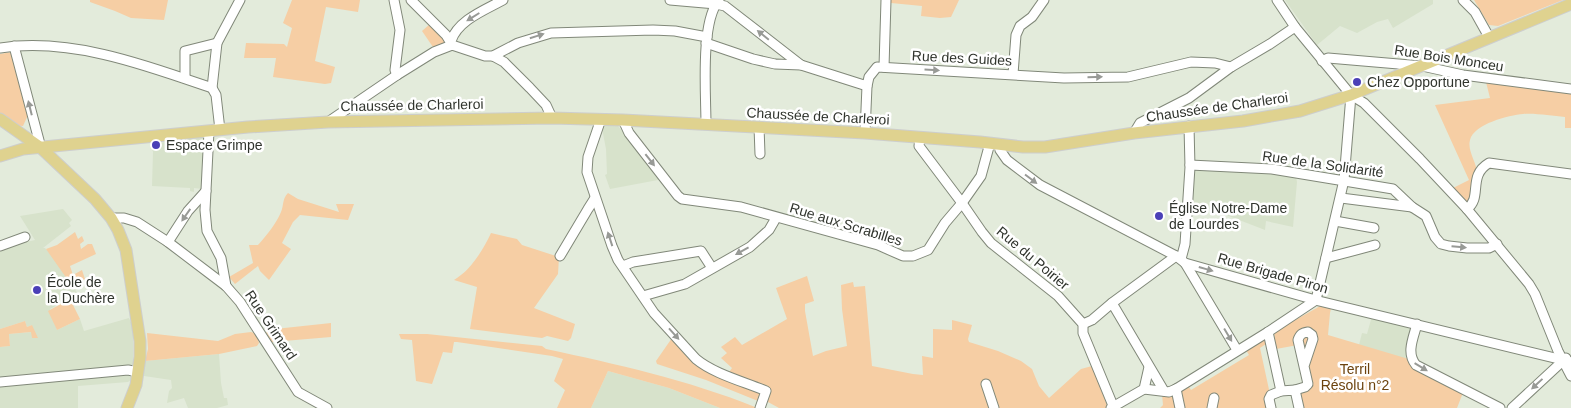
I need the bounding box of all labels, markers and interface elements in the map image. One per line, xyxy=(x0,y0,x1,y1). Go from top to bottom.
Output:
one-way arrow xyxy=(467,12,480,22)
one-way arrow xyxy=(757,29,770,40)
one-way arrow xyxy=(530,32,545,40)
street label: Rue Bois Monceu xyxy=(1393,41,1505,75)
street label: Rue des Guides xyxy=(911,47,1013,69)
one-way arrow xyxy=(925,66,941,74)
one-way arrow xyxy=(1087,73,1103,81)
place label: Chez Opportune xyxy=(1367,74,1470,90)
marker: Chez Opportune xyxy=(1351,76,1363,88)
street label: Chaussée de Charleroi xyxy=(1145,89,1289,125)
street label: Chaussée de Charleroi xyxy=(340,96,484,114)
one-way arrow xyxy=(26,100,34,115)
street label: Chaussée de Charleroi xyxy=(746,104,890,128)
place label: Espace Grimpe xyxy=(166,137,263,153)
marker: Espace Grimpe xyxy=(150,139,162,151)
street label: Rue de la Solidarité xyxy=(1261,148,1385,180)
one-way arrow xyxy=(645,153,655,167)
one-way arrow xyxy=(1024,174,1038,184)
street label: Rue aux Scrabilles xyxy=(788,199,904,249)
place label: Église Notre-Dame de Lourdes xyxy=(1169,200,1287,232)
one-way arrow xyxy=(181,209,191,222)
marker: Église Notre-Dame de Lourdes xyxy=(1153,210,1165,222)
street label: Rue du Poirier xyxy=(994,223,1073,293)
one-way arrow xyxy=(606,232,613,247)
one-way arrow xyxy=(1451,243,1467,251)
one-way arrow xyxy=(734,247,749,255)
street label: Rue Brigade Piron xyxy=(1216,250,1330,296)
one-way arrow xyxy=(1199,265,1214,273)
place label: École de la Duchère xyxy=(47,274,115,306)
marker: École de la Duchère xyxy=(31,284,43,296)
street label: Rue Grimard xyxy=(242,287,300,363)
one-way arrow xyxy=(668,328,679,341)
one-way arrow xyxy=(1224,328,1233,341)
park label: Terril Résolu n°2 xyxy=(1321,361,1390,393)
one-way arrow xyxy=(1415,363,1428,372)
one-way arrow xyxy=(1532,378,1544,390)

